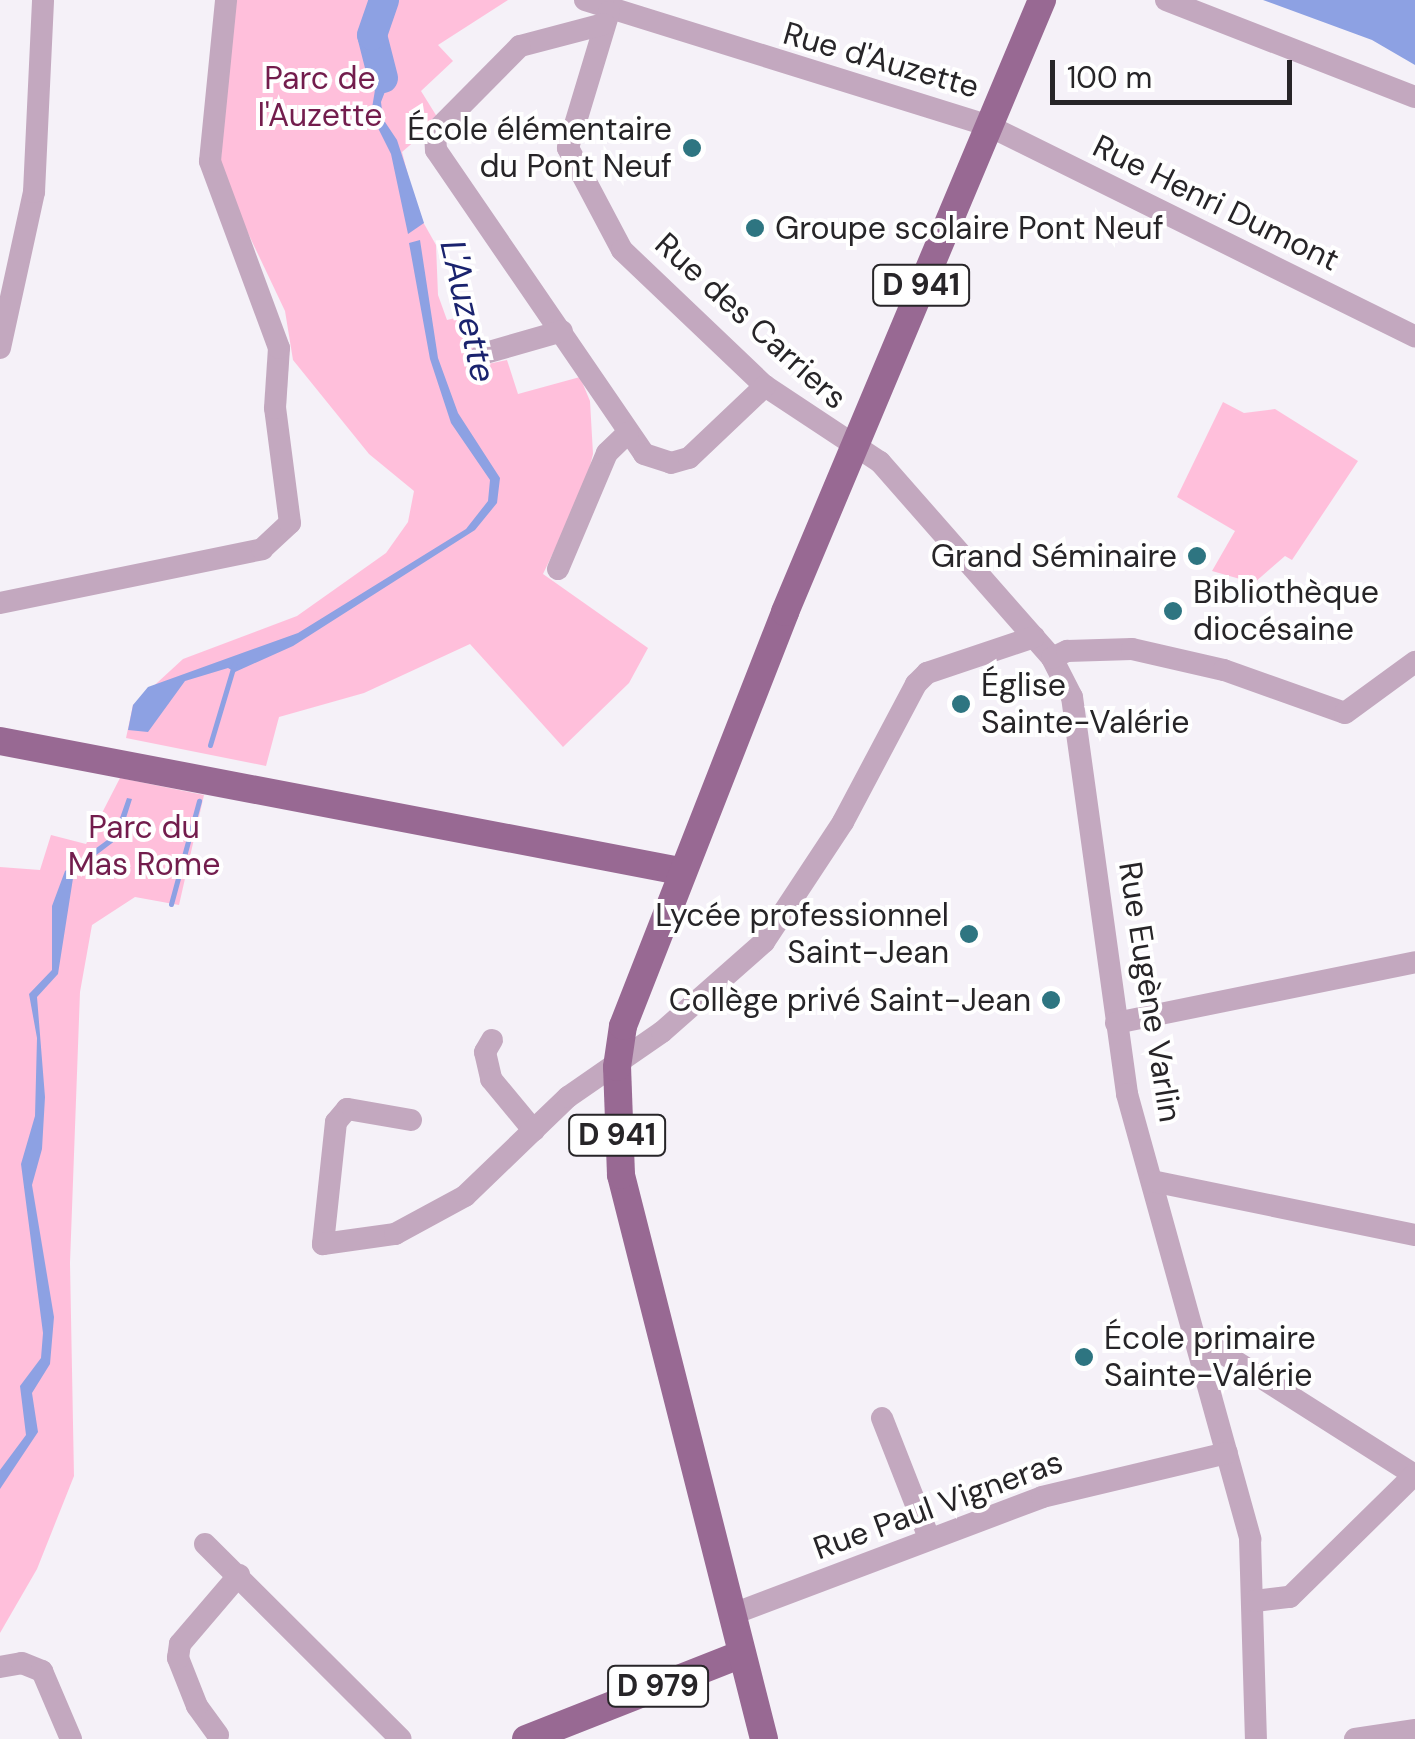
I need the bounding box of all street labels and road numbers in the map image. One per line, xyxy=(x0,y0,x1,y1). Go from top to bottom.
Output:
street label: Rue d'Auzette xyxy=(779,14,983,106)
street label: Rue Henri Dumont xyxy=(1087,127,1345,279)
street label: Rue des Carriers xyxy=(647,225,855,417)
road number: D 941 xyxy=(871,260,971,310)
street label: Rue Eugène Varlin xyxy=(1110,859,1190,1125)
road number: D 941 xyxy=(567,1110,667,1160)
street label: Rue Paul Vigneras xyxy=(808,1442,1068,1568)
road number: D 979 xyxy=(606,1661,710,1711)

